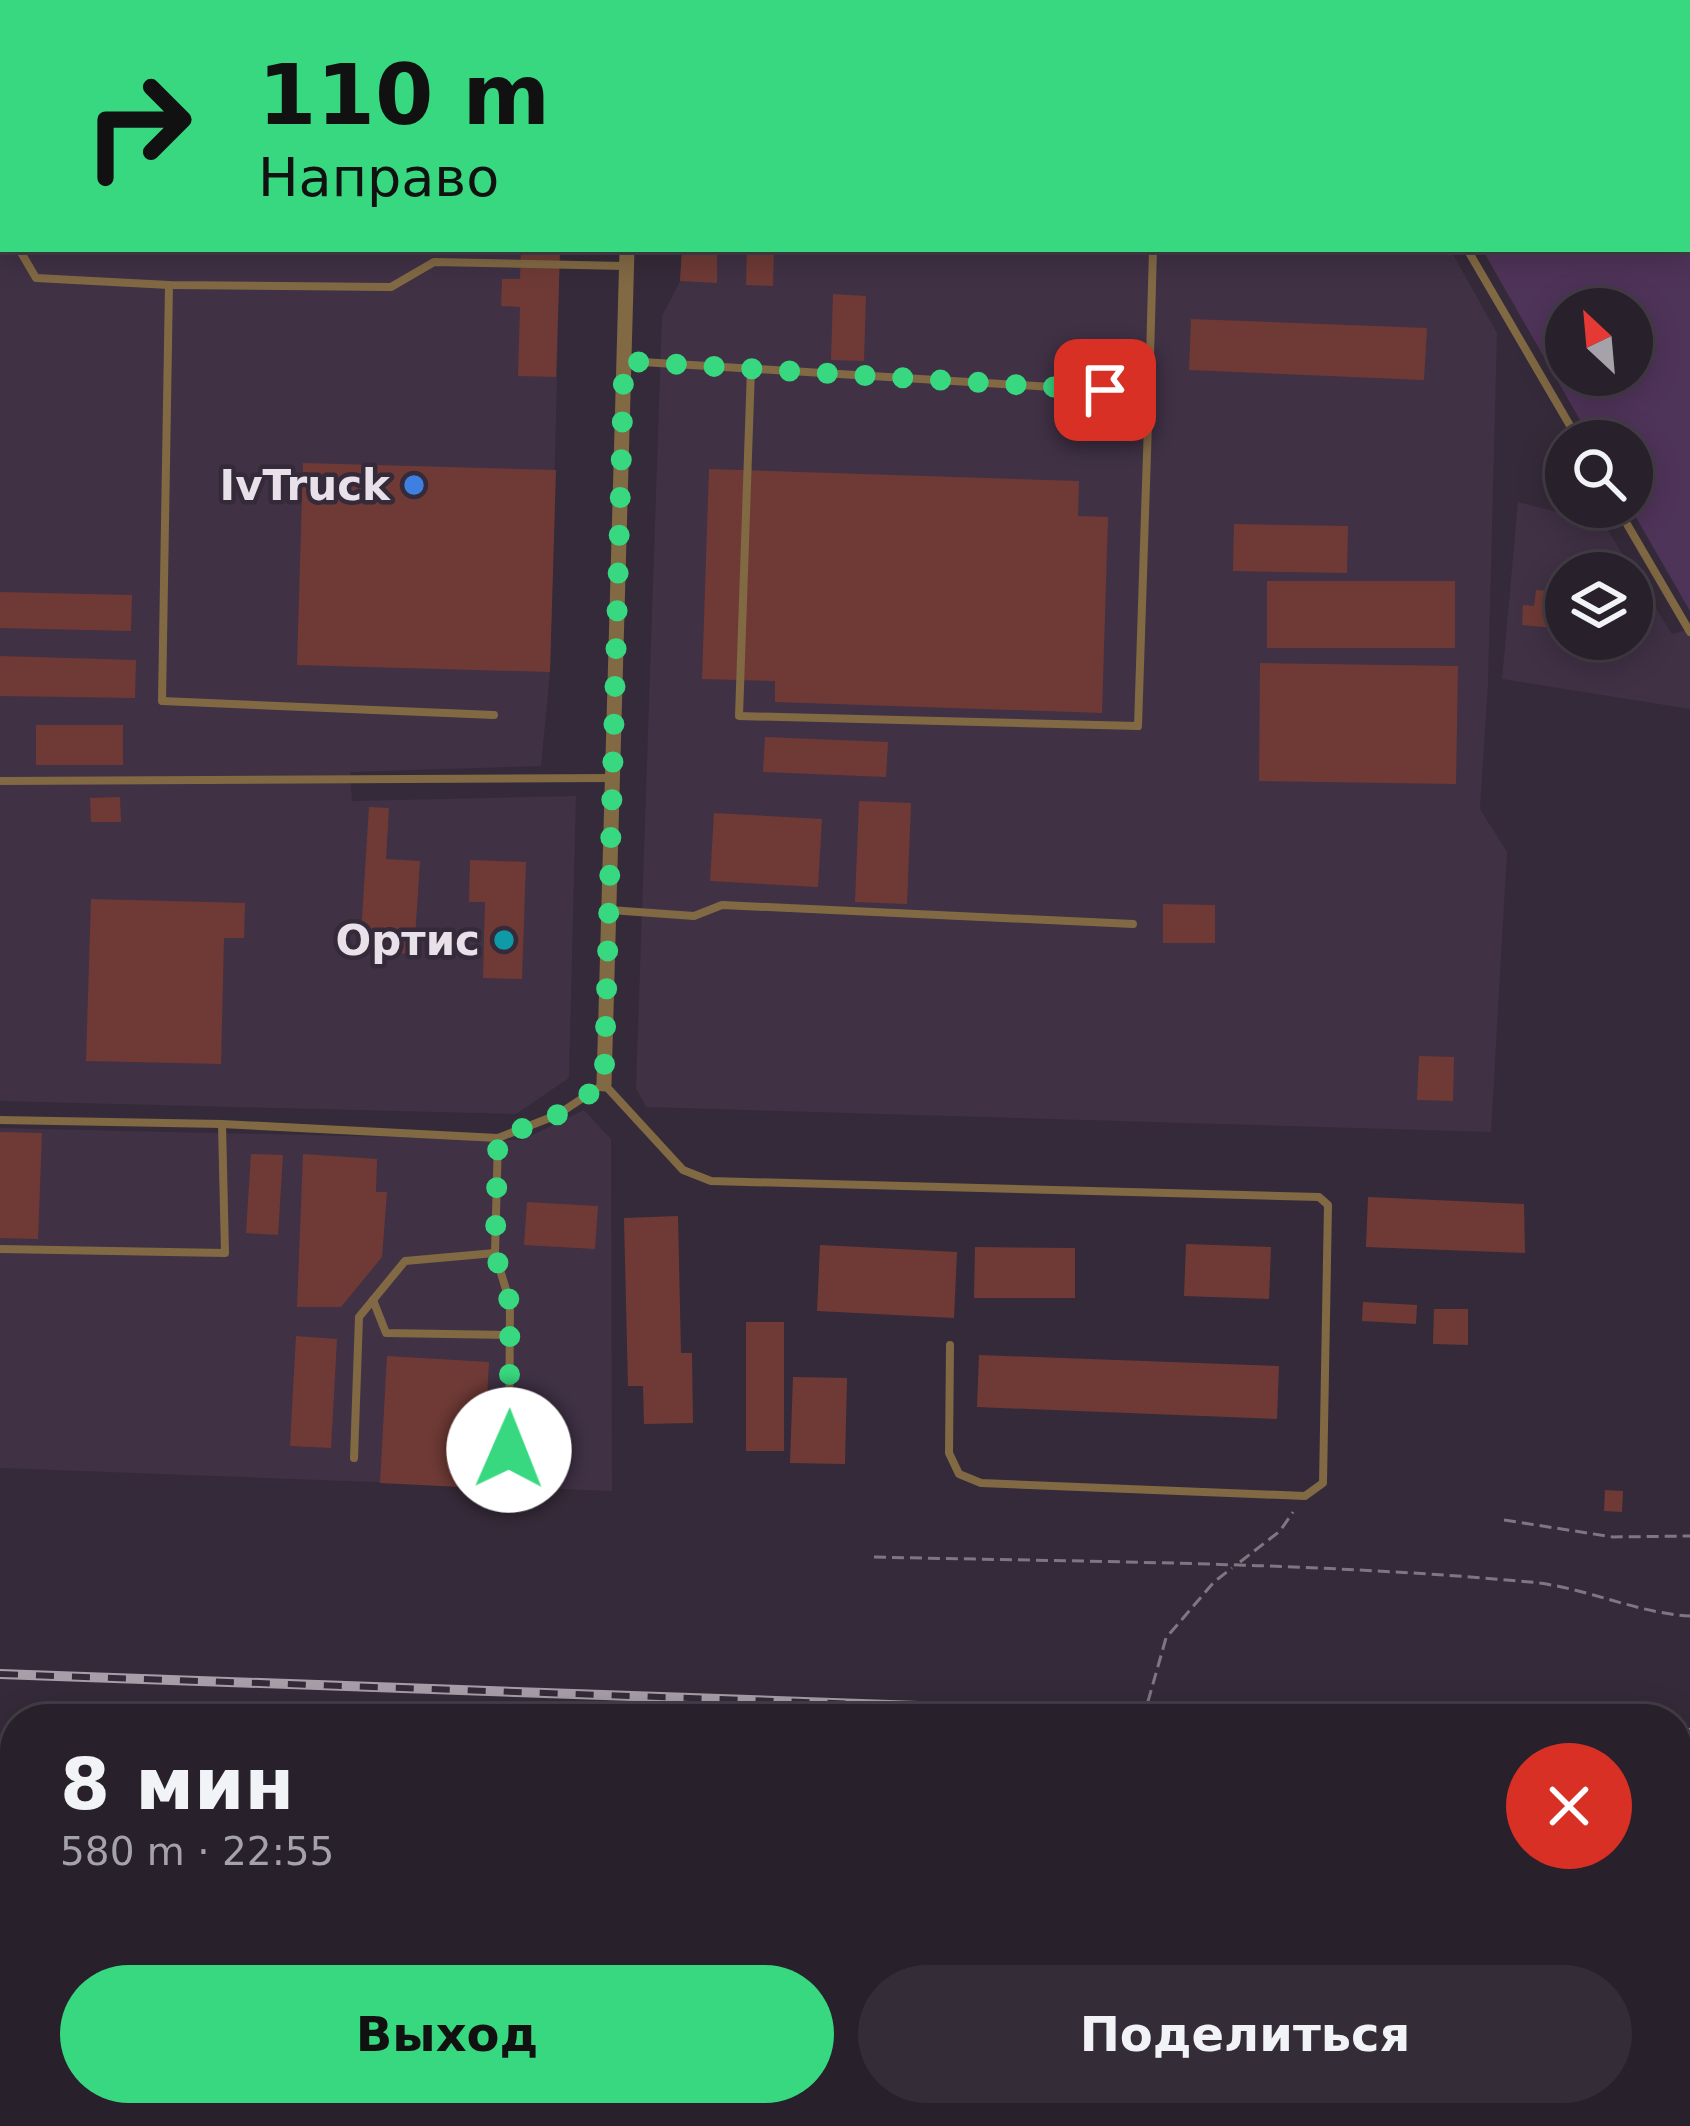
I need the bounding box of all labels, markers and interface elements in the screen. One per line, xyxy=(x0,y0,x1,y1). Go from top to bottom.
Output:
text: 110 m xyxy=(258,46,550,144)
icon: right xyxy=(60,48,216,204)
text: Направо xyxy=(258,146,499,209)
north arrow xyxy=(1545,288,1653,396)
map controls xyxy=(1545,288,1653,660)
pin xyxy=(1054,339,1156,441)
icon: arrive xyxy=(1072,357,1138,423)
button: search xyxy=(1545,420,1653,528)
place label: IvTruck xyxy=(220,461,391,510)
marker: IvTruck xyxy=(401,472,427,498)
button: layers xyxy=(1545,552,1653,660)
place label: Ортис xyxy=(336,916,480,965)
marker: Ортис xyxy=(491,927,517,953)
position arrow xyxy=(446,1387,572,1513)
text: 8 мин xyxy=(60,1742,294,1826)
button: close xyxy=(1506,1743,1632,1869)
text: 580 m · 22:55 xyxy=(60,1829,334,1874)
button: Выход xyxy=(60,1965,834,2103)
button: Поделиться xyxy=(858,1965,1632,2103)

